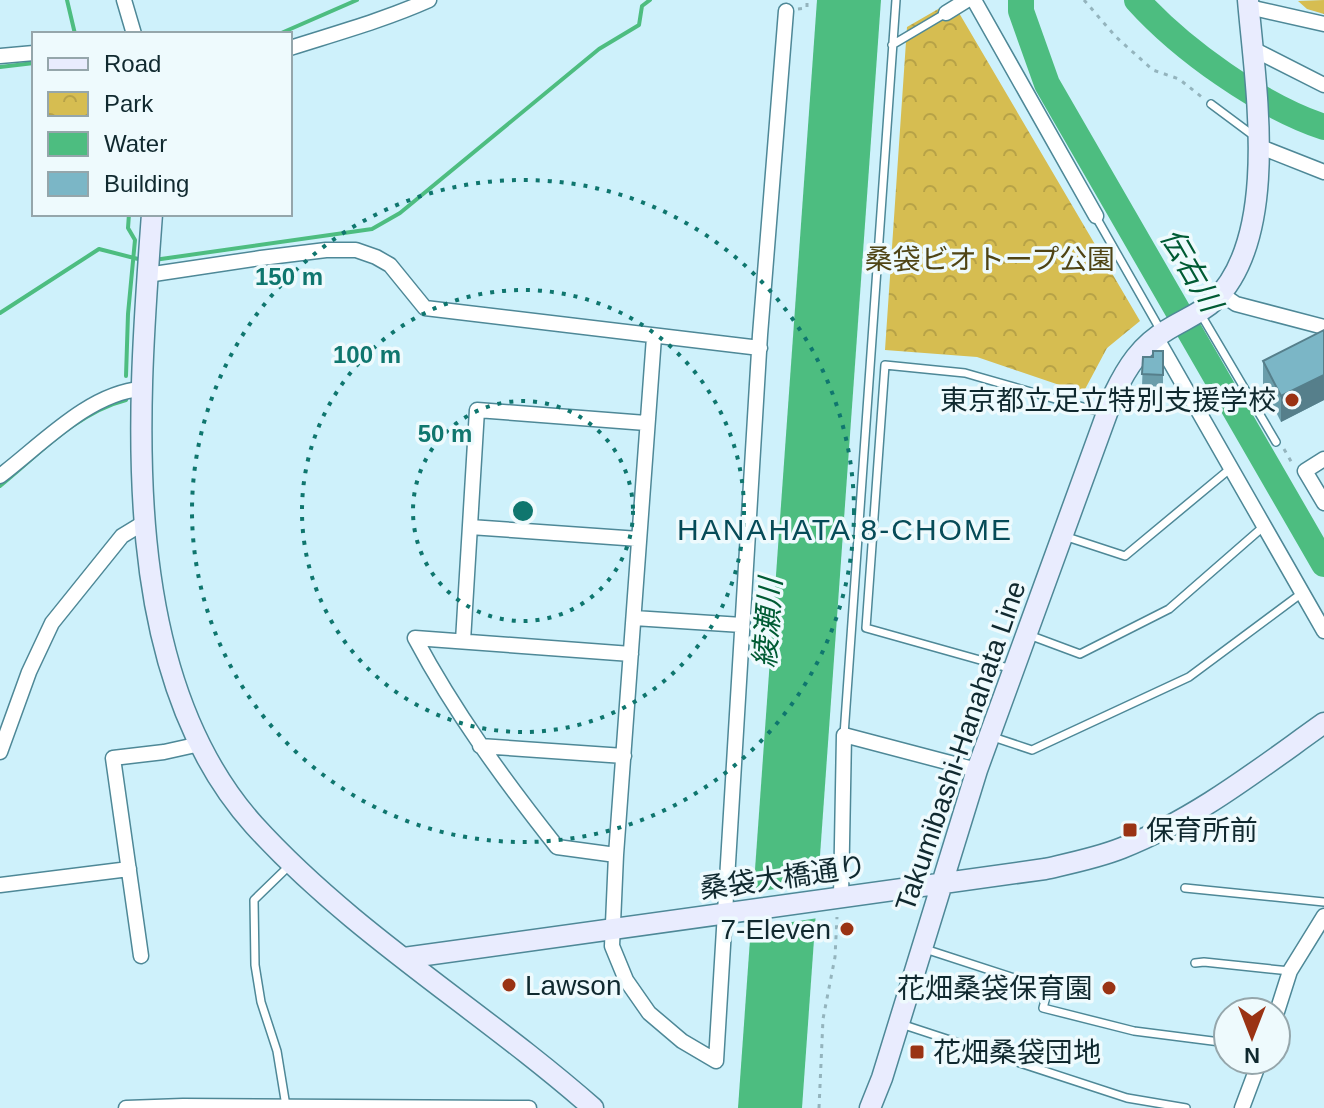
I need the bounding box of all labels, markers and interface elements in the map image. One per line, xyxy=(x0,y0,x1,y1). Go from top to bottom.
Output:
legend xyxy=(32,32,292,216)
text: Road xyxy=(104,50,161,77)
text: Park xyxy=(104,90,154,117)
text: Water xyxy=(104,130,167,157)
text: Building xyxy=(104,170,189,197)
water label: 伝右川 xyxy=(1155,223,1230,320)
park label: 桑袋ビオトープ公園 xyxy=(865,244,1115,275)
text: 150 m xyxy=(255,263,323,290)
text: 100 m xyxy=(333,341,401,368)
place label: 東京都立足立特別支援学校 xyxy=(940,385,1276,416)
marker: 東京都立足立特別支援学校 xyxy=(1283,391,1301,409)
text: 50 m xyxy=(418,420,472,447)
centre of rings xyxy=(509,497,537,525)
district label: HANAHATA 8-CHOME xyxy=(677,513,1013,546)
water label: 綾瀬川 xyxy=(748,574,787,669)
street label: Takumibashi-Hanahata Line xyxy=(889,577,1032,915)
place label: 保育所前 xyxy=(1146,815,1258,846)
marker: 保育所前 xyxy=(1121,821,1139,839)
street label: 桑袋大橋通り xyxy=(698,850,868,905)
place label: 7-Eleven xyxy=(720,914,831,945)
marker: 7-Eleven xyxy=(838,920,856,938)
place label: Lawson xyxy=(525,970,622,1001)
place label: 花畑桑袋保育園 xyxy=(897,973,1093,1004)
marker: Lawson xyxy=(500,976,518,994)
marker: 花畑桑袋保育園 xyxy=(1100,979,1118,997)
north arrow xyxy=(1212,996,1292,1076)
place label: 花畑桑袋団地 xyxy=(933,1037,1101,1068)
marker: 花畑桑袋団地 xyxy=(908,1043,926,1061)
text: N xyxy=(1244,1043,1260,1068)

